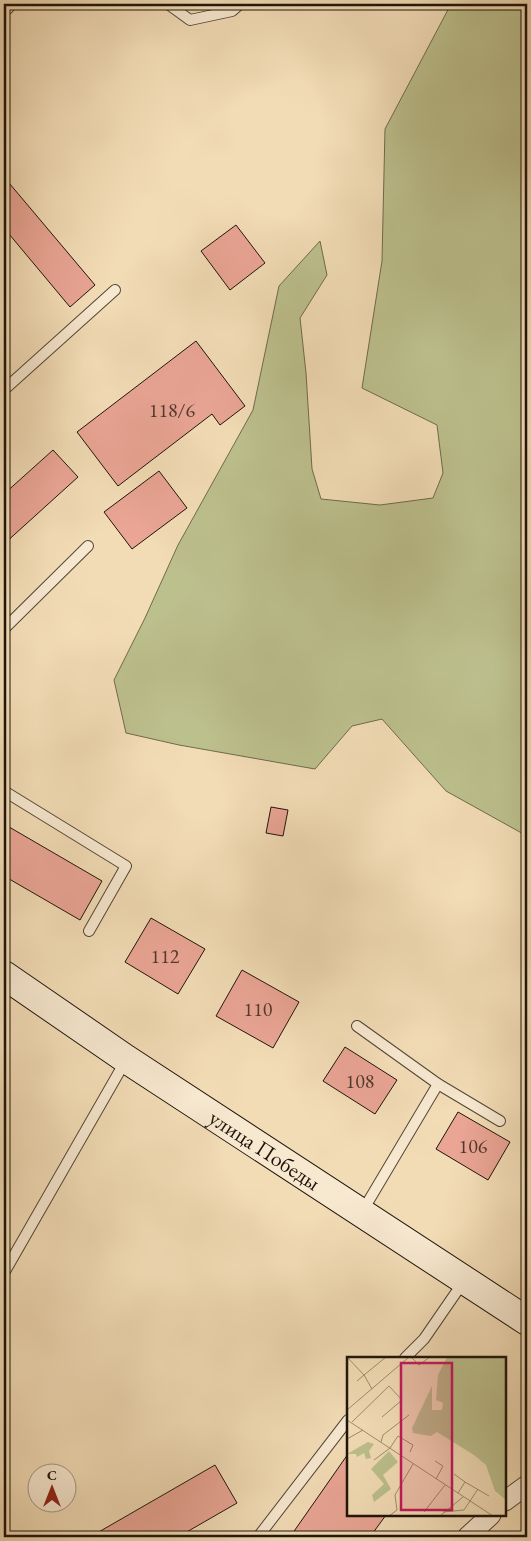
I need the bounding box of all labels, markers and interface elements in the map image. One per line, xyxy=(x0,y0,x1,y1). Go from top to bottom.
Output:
house number: 118/6 xyxy=(149,397,196,423)
house number: 112 xyxy=(151,943,180,969)
house number: 110 xyxy=(244,996,273,1022)
house number: 108 xyxy=(346,1068,374,1094)
street label: улица Победы xyxy=(204,1103,326,1197)
house number: 106 xyxy=(459,1133,488,1159)
inset map xyxy=(347,1357,506,1516)
north arrow xyxy=(28,1464,78,1514)
text: С xyxy=(47,1466,57,1484)

